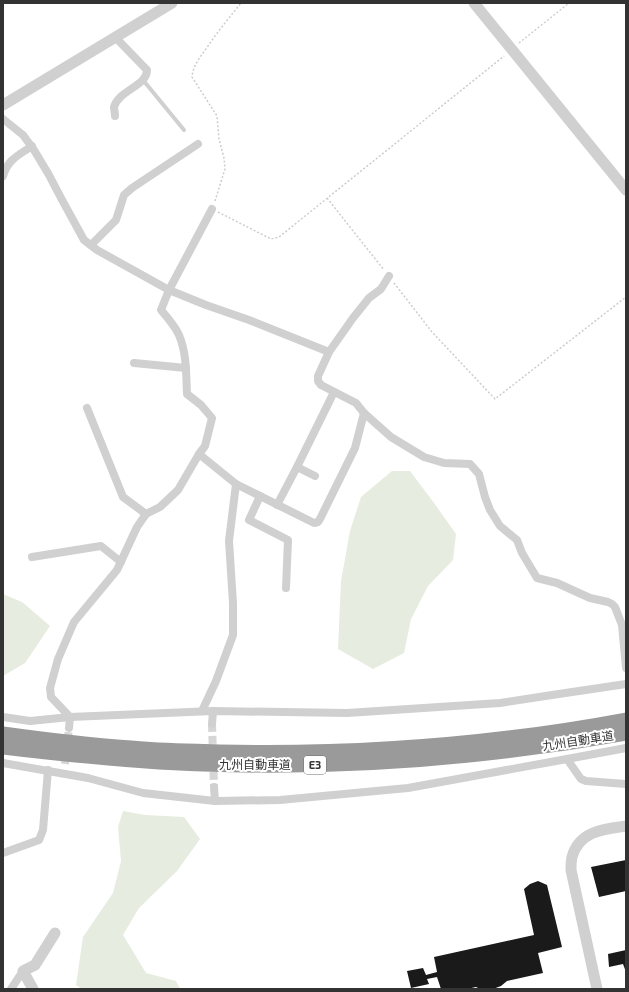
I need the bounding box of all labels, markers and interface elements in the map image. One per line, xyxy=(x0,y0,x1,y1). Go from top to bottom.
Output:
street label: 九州自動車道 xyxy=(541,727,615,753)
road number: E3 xyxy=(304,756,326,774)
street label: 九州自動車道 xyxy=(219,757,291,771)

